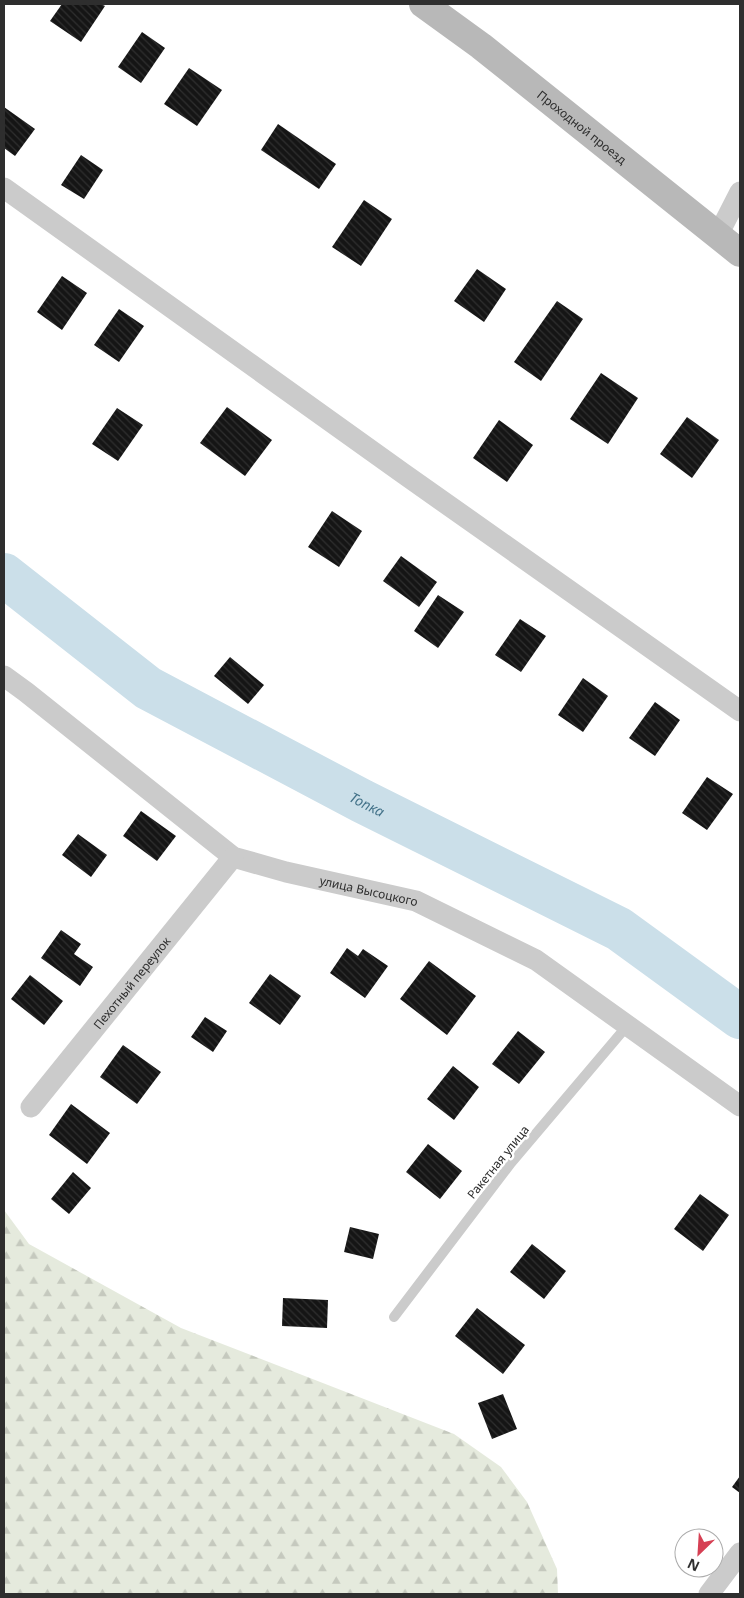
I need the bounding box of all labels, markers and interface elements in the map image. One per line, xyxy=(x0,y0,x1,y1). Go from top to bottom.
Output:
street label: Проходной проезд xyxy=(534,86,631,168)
water label: Топка xyxy=(347,787,388,820)
street label: улица Высоцкого xyxy=(318,871,420,910)
street label: Пехотный переулок xyxy=(89,932,174,1032)
street label: Ракетная улица xyxy=(463,1122,533,1202)
north arrow xyxy=(674,1528,724,1578)
text: N xyxy=(684,1554,702,1576)

